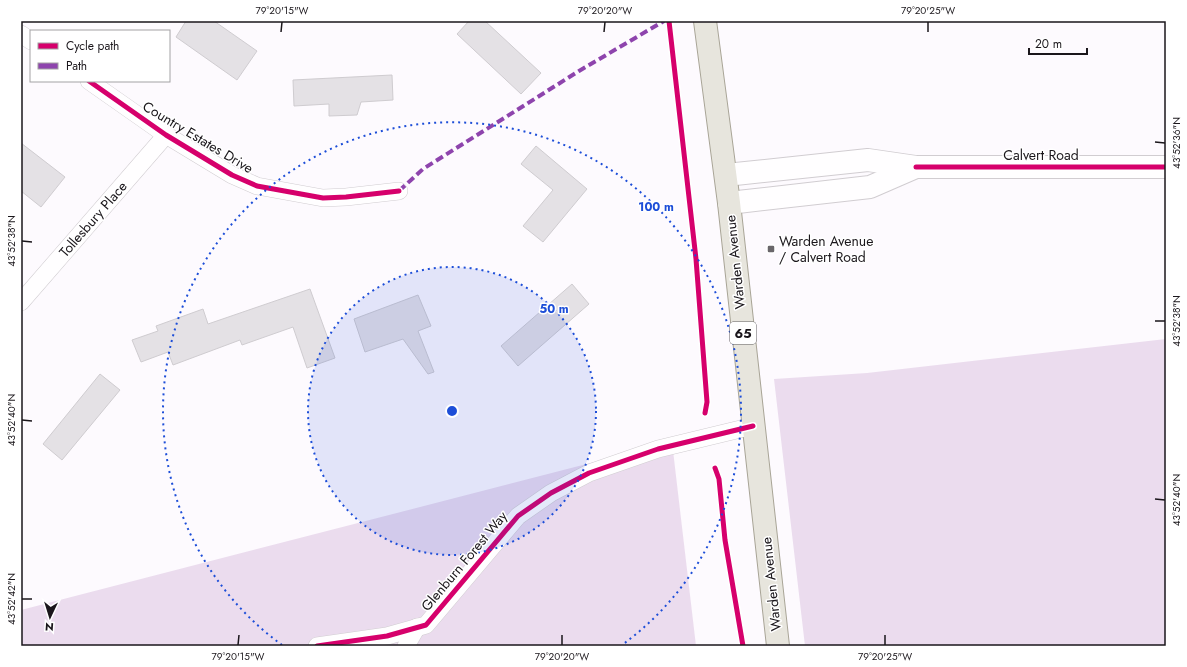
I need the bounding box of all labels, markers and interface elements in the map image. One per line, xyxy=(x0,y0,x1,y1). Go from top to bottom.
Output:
text: 79°20'15"W xyxy=(255,3,309,18)
text: 79°20'20"W xyxy=(578,3,632,18)
text: 79°20'25"W xyxy=(901,3,955,18)
legend xyxy=(30,30,170,82)
scale bar xyxy=(1029,30,1087,56)
text: 20 m xyxy=(1035,35,1062,53)
text: Cycle path xyxy=(66,37,119,55)
text: Path xyxy=(66,57,87,75)
street label: Country Estates Drive xyxy=(139,96,257,178)
text: 43°52'36"N xyxy=(1169,117,1184,169)
street label: Calvert Road xyxy=(1003,145,1079,165)
street label: Tollesbury Place xyxy=(54,177,132,261)
text: 100 m xyxy=(638,198,674,216)
street label: Warden Avenue xyxy=(720,214,750,310)
text: 43°52'38"N xyxy=(4,215,19,267)
place label: Warden Avenue / Calvert Road xyxy=(779,231,873,267)
marker: Warden Avenue / Calvert Road xyxy=(766,244,776,254)
text: 43°52'38"N xyxy=(1169,295,1184,347)
text: 50 m xyxy=(539,300,569,318)
road number: 65 xyxy=(730,322,756,344)
text: 43°52'40"N xyxy=(4,394,19,446)
centre of rings xyxy=(445,404,459,418)
text: 43°52'40"N xyxy=(1169,474,1184,526)
street label: Glenburn Forest Way xyxy=(416,506,512,615)
street label: Warden Avenue xyxy=(756,536,786,632)
text: 43°52'42"N xyxy=(4,573,19,625)
north arrow xyxy=(30,597,70,637)
text: N xyxy=(44,619,54,635)
text: 79°20'15"W xyxy=(211,649,265,664)
text: 79°20'20"W xyxy=(535,649,589,664)
text: 79°20'25"W xyxy=(858,649,912,664)

